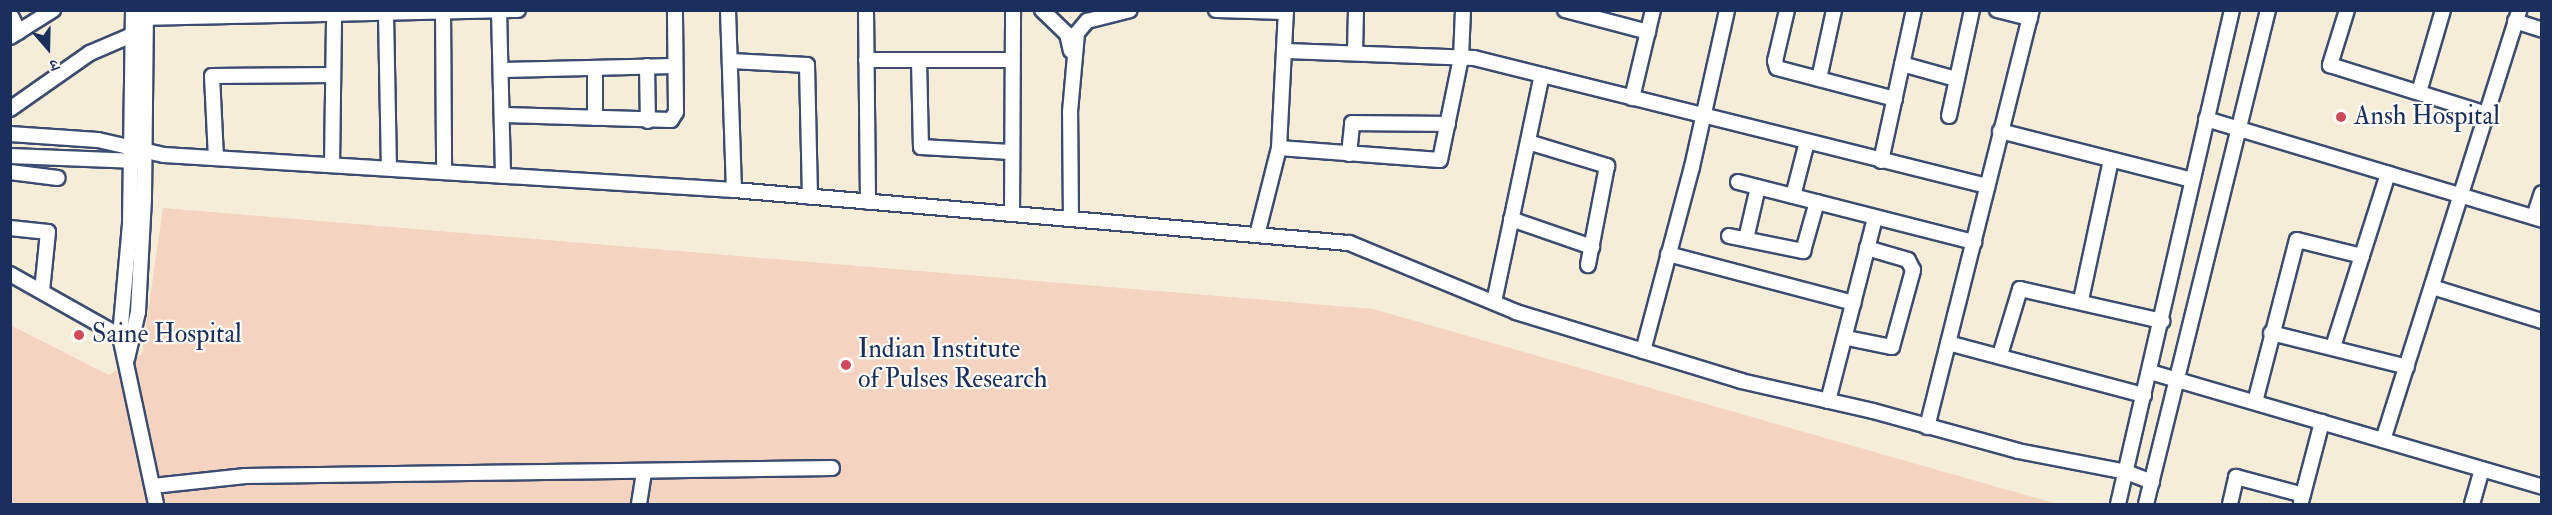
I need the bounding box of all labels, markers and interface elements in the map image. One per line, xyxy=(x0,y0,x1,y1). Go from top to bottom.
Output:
north arrow xyxy=(18,18,78,78)
text: उ xyxy=(47,54,61,76)
place label: Ansh Hospital xyxy=(2354,101,2500,133)
marker: Ansh Hospital xyxy=(2332,108,2350,126)
place label: Saine Hospital xyxy=(92,319,242,351)
marker: Saine Hospital xyxy=(70,326,88,344)
place label: Indian Institute of Pulses Research xyxy=(858,334,1047,396)
marker: Indian Institute of Pulses Research xyxy=(839,358,853,372)

